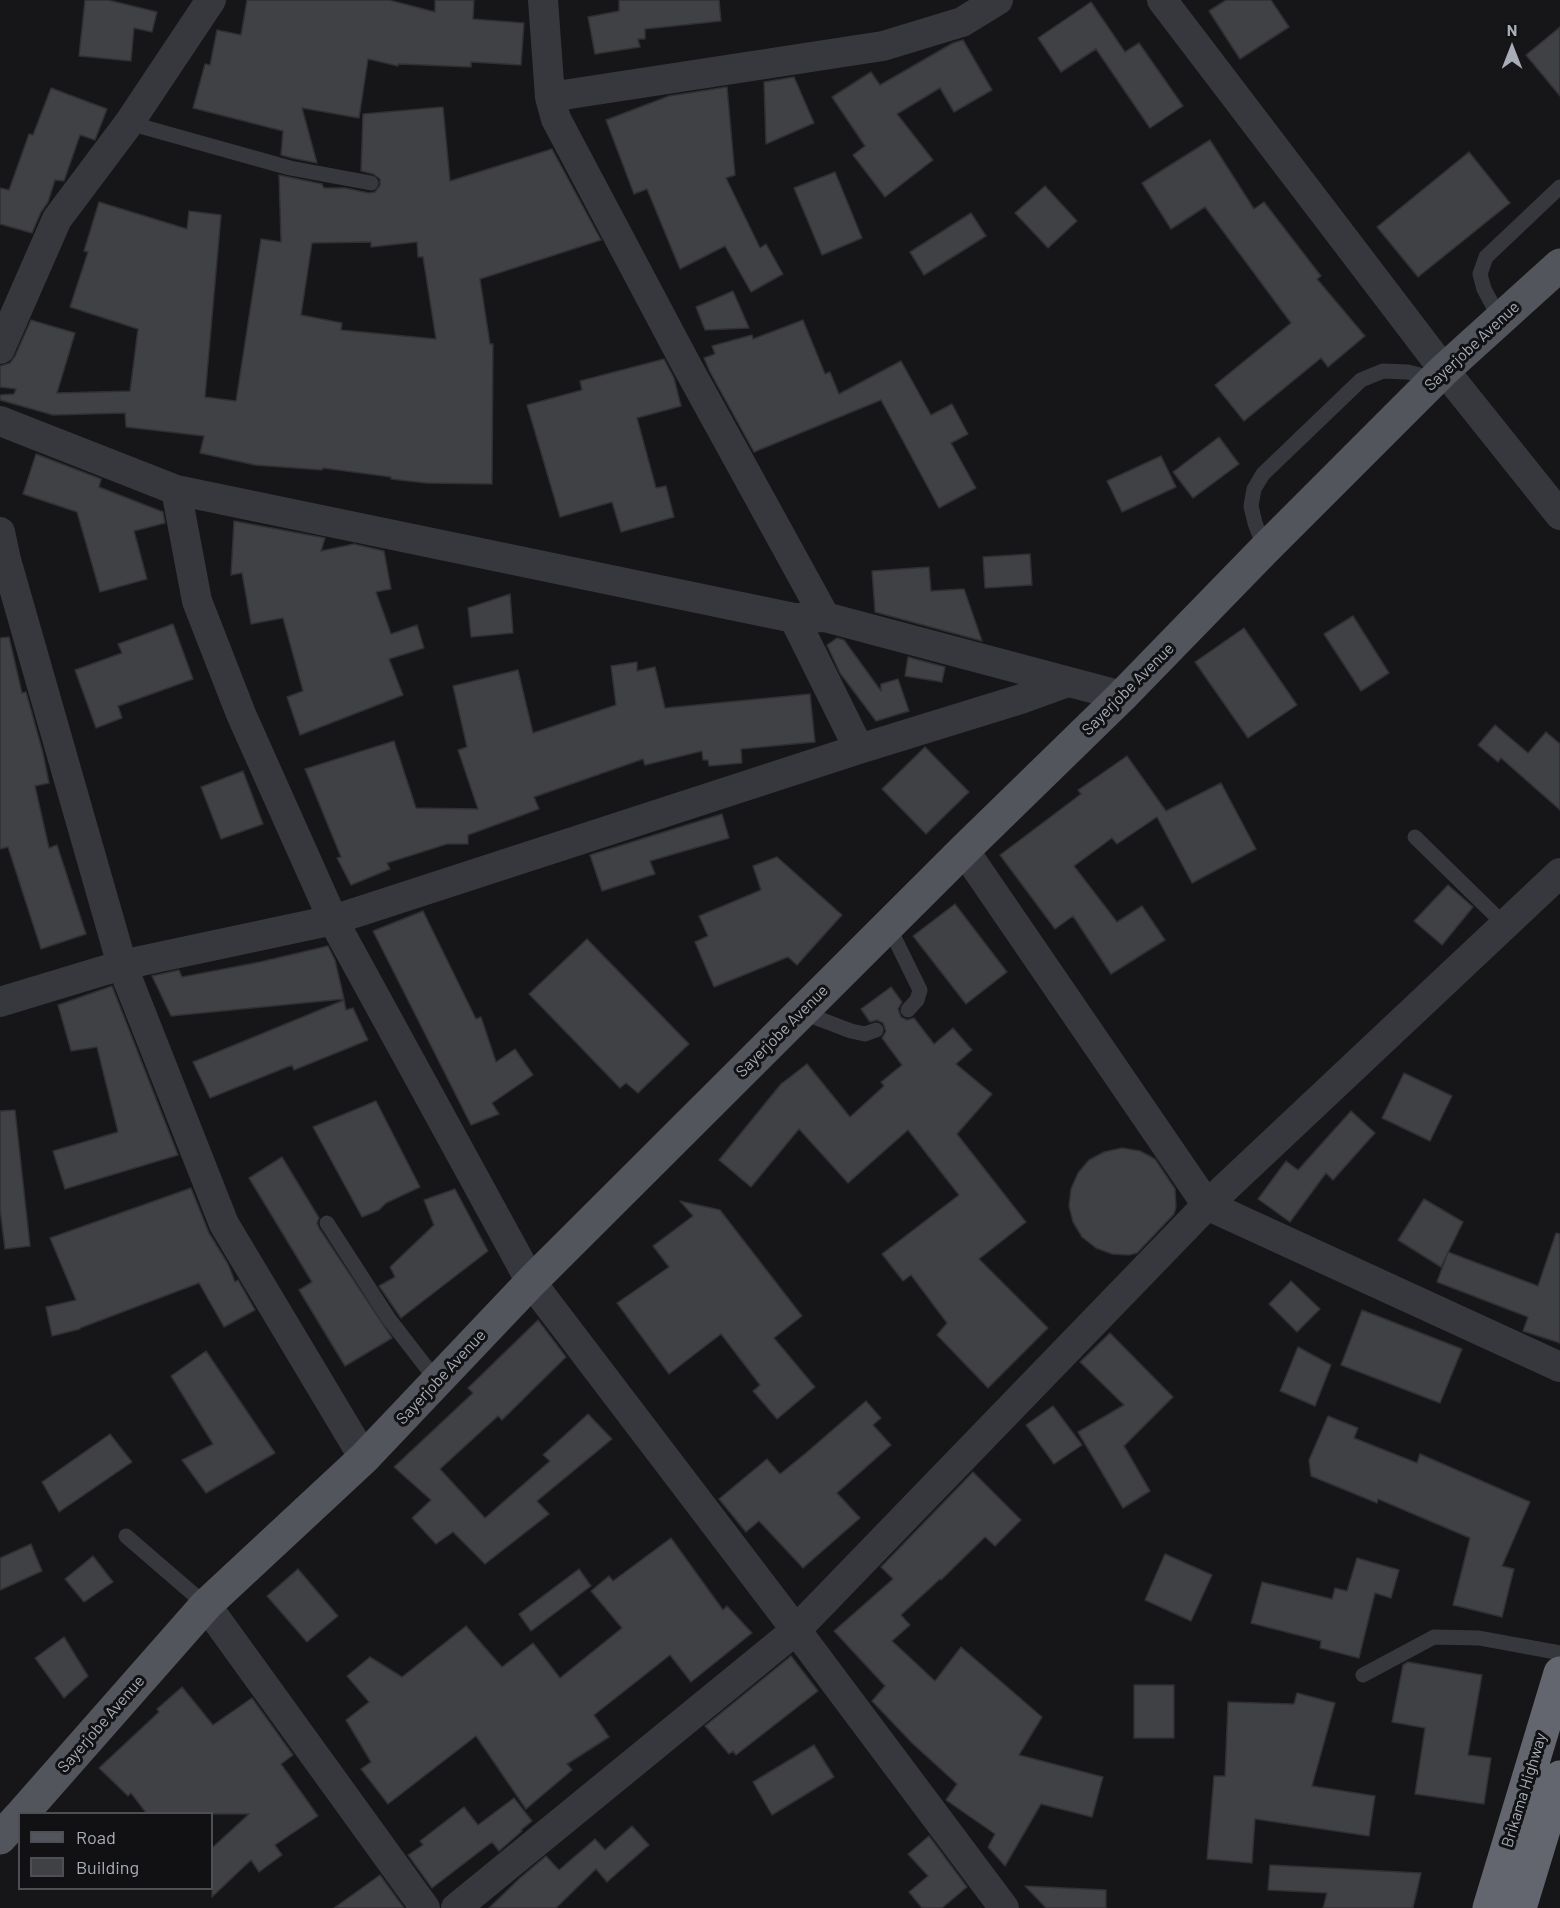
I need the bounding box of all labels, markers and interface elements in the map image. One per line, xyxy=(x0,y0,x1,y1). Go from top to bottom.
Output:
north arrow xyxy=(1482,18,1542,78)
text: N xyxy=(1507,20,1517,39)
street label: Sayerjobe Avenue xyxy=(1421,297,1523,395)
street label: Sayerjobe Avenue xyxy=(1078,639,1178,739)
street label: Sayerjobe Avenue xyxy=(732,981,832,1081)
street label: Sayerjobe Avenue xyxy=(392,1326,490,1428)
street label: Sayerjobe Avenue xyxy=(54,1671,148,1777)
street label: Brikama Highway xyxy=(1497,1730,1551,1850)
legend xyxy=(18,1812,213,1890)
text: Road xyxy=(76,1826,116,1848)
text: Building xyxy=(76,1856,139,1878)

